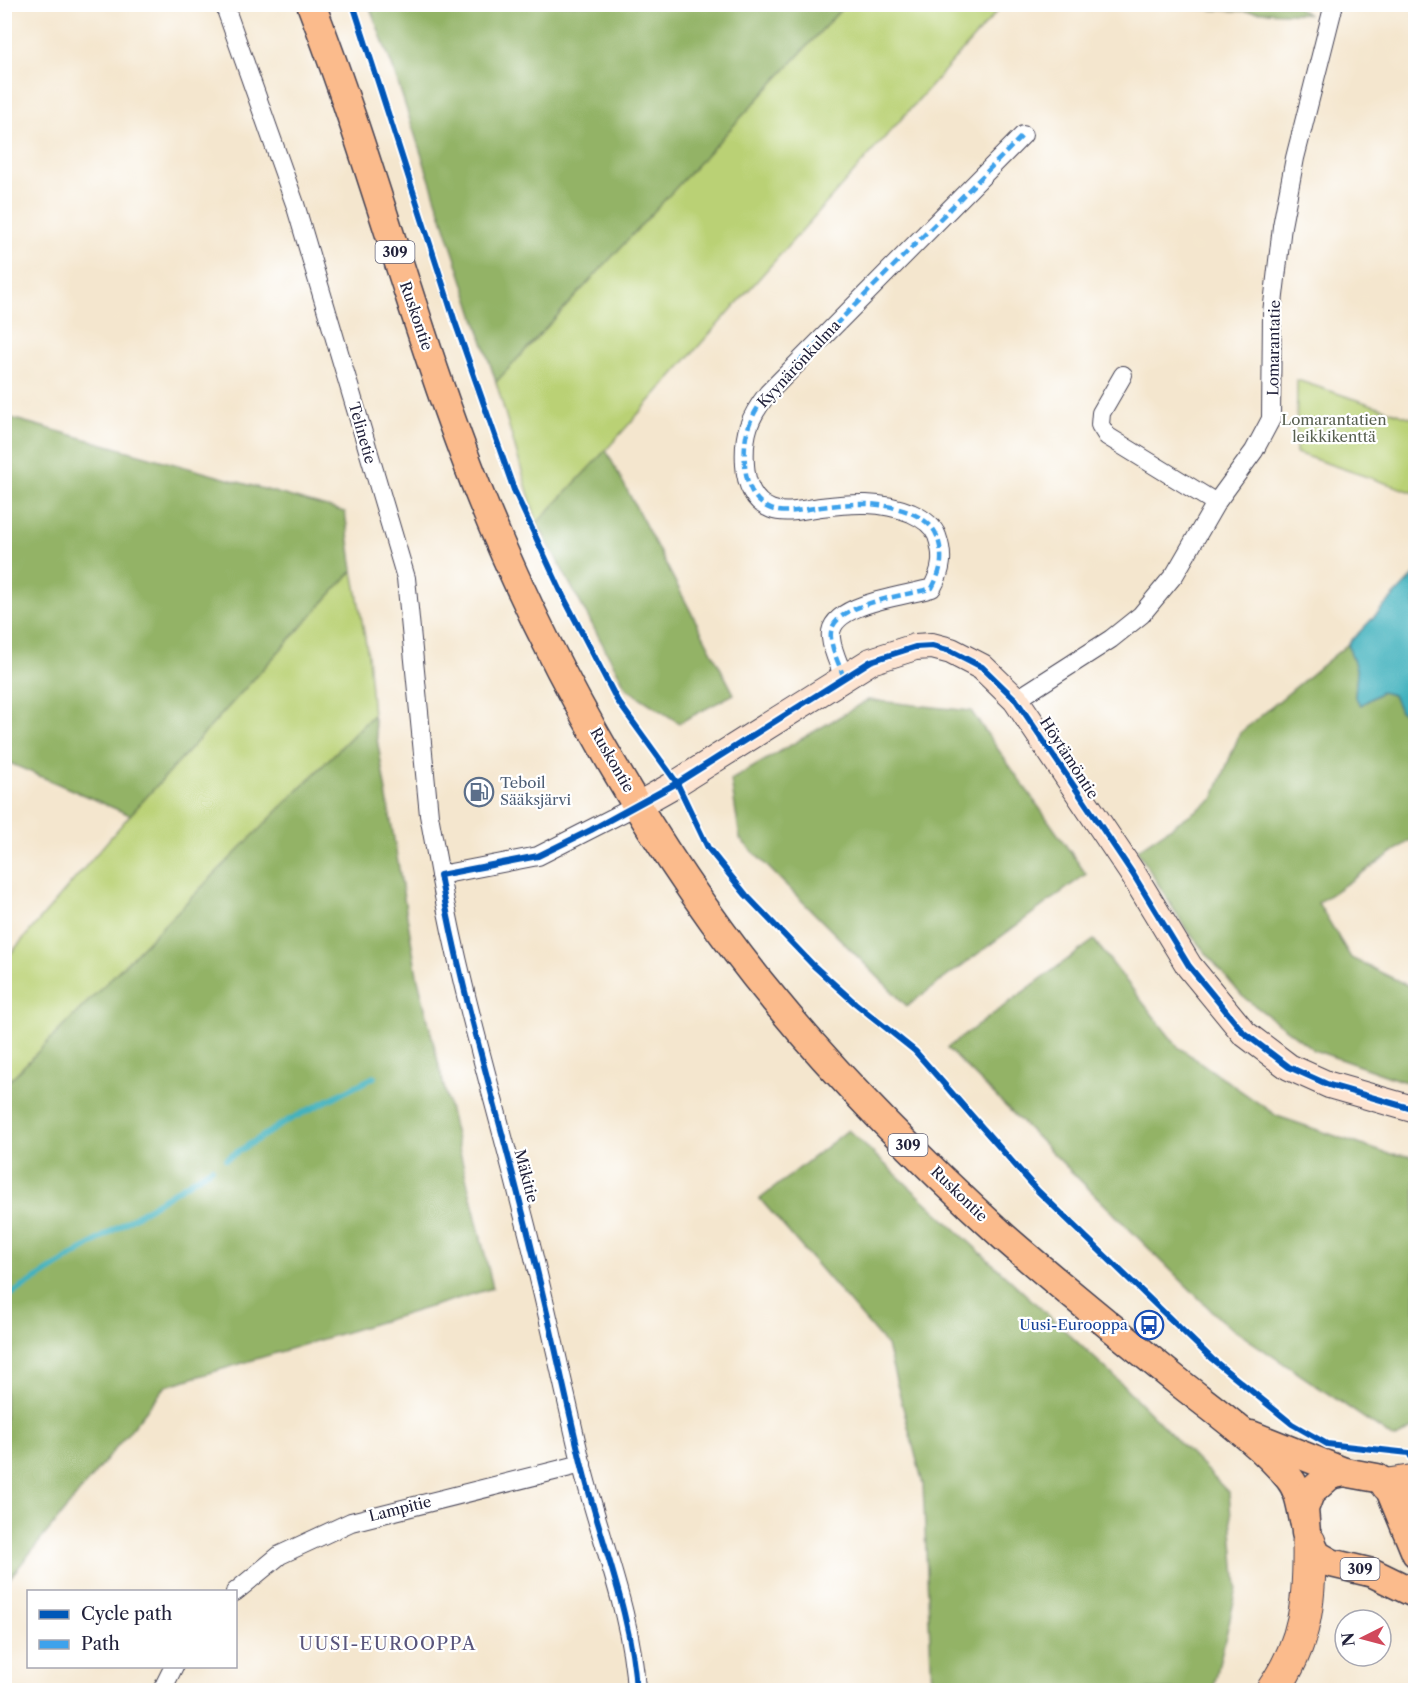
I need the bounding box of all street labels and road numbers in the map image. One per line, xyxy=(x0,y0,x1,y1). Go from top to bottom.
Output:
road number: 309 xyxy=(376,241,414,263)
street label: Ruskontie xyxy=(396,279,437,353)
street label: Lomarantatie xyxy=(1263,300,1284,396)
street label: Kyynärönkulma xyxy=(753,316,844,412)
street label: Telinetie xyxy=(345,400,380,466)
street label: Höytämöntie xyxy=(1036,713,1103,802)
street label: Ruskontie xyxy=(586,724,639,796)
road number: 309 xyxy=(888,1134,928,1156)
street label: Mäkitie xyxy=(510,1147,543,1205)
street label: Ruskontie xyxy=(927,1162,992,1225)
street label: Lampitie xyxy=(367,1492,433,1525)
road number: 309 xyxy=(1340,1558,1380,1580)

